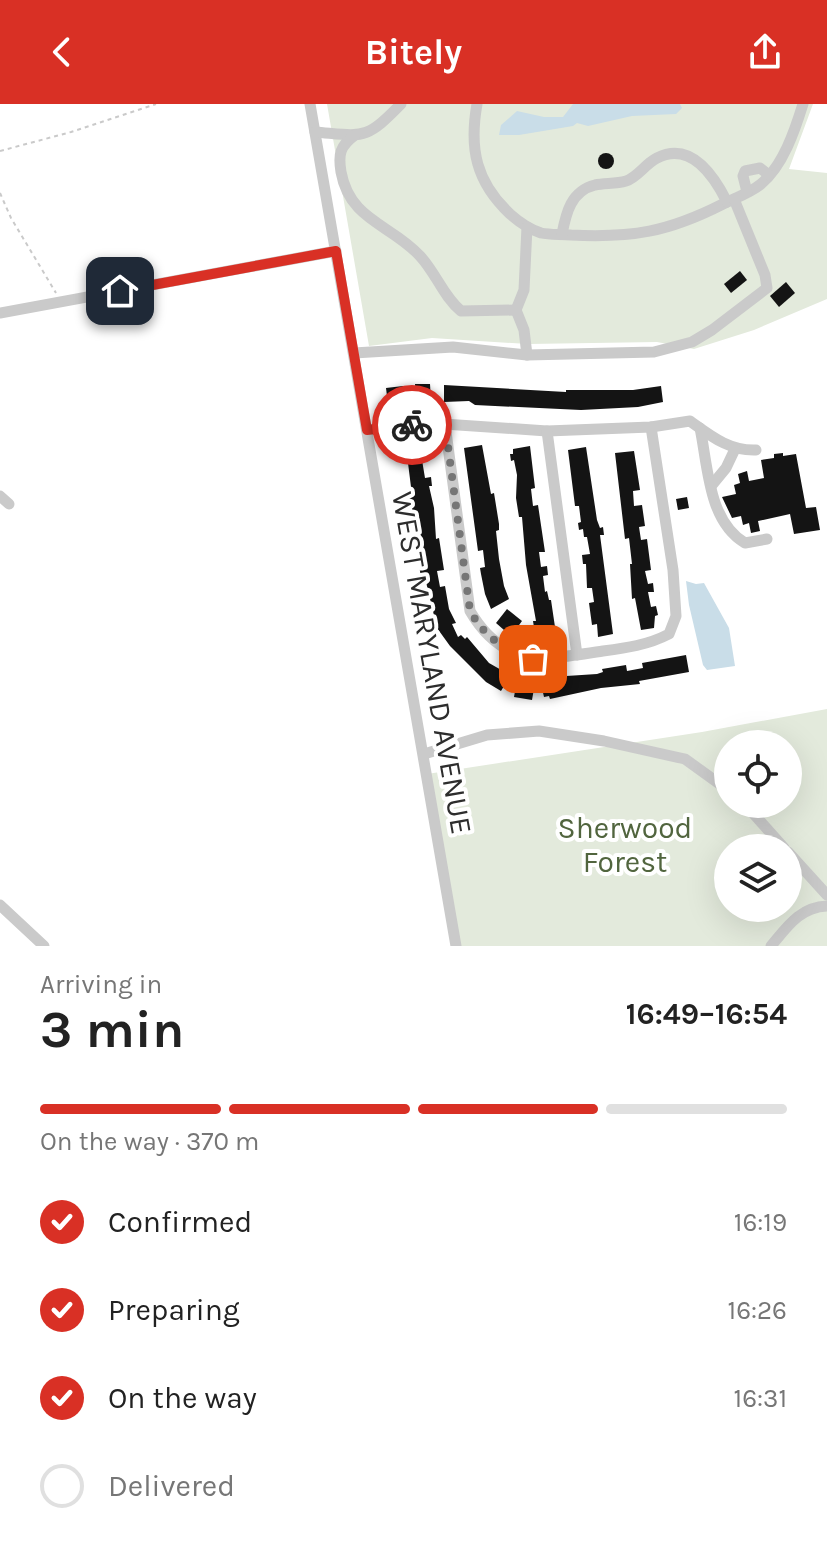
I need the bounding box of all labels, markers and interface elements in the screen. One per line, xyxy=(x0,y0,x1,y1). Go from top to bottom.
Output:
icon: back xyxy=(40,30,84,74)
icon: share xyxy=(743,30,787,74)
text: Bitely xyxy=(365,31,462,73)
pin xyxy=(86,257,154,325)
icon: home xyxy=(98,269,142,313)
courier xyxy=(372,385,452,465)
icon: bike xyxy=(390,403,434,447)
street label: WEST MARYLAND AVENUE xyxy=(384,489,480,837)
pin xyxy=(499,625,567,693)
icon: bag xyxy=(511,637,555,681)
map controls xyxy=(714,730,802,922)
button: locate xyxy=(714,730,802,818)
park label: Sherwood Forest xyxy=(558,810,692,880)
button: layers xyxy=(714,834,802,922)
text: Arriving in xyxy=(40,969,162,1000)
text: 16:49–16:54 xyxy=(626,996,787,1032)
text: 3 min xyxy=(40,999,184,1060)
text: On the way · 370 m xyxy=(40,1126,259,1157)
icon: check xyxy=(40,1200,84,1244)
text: Confirmed xyxy=(108,1204,252,1240)
text: 16:19 xyxy=(734,1207,787,1238)
icon: check xyxy=(40,1288,84,1332)
text: Preparing xyxy=(108,1292,240,1328)
text: 16:26 xyxy=(728,1295,787,1326)
icon: check xyxy=(40,1376,84,1420)
text: On the way xyxy=(108,1380,257,1416)
text: 16:31 xyxy=(734,1383,787,1414)
text: Delivered xyxy=(108,1468,235,1504)

